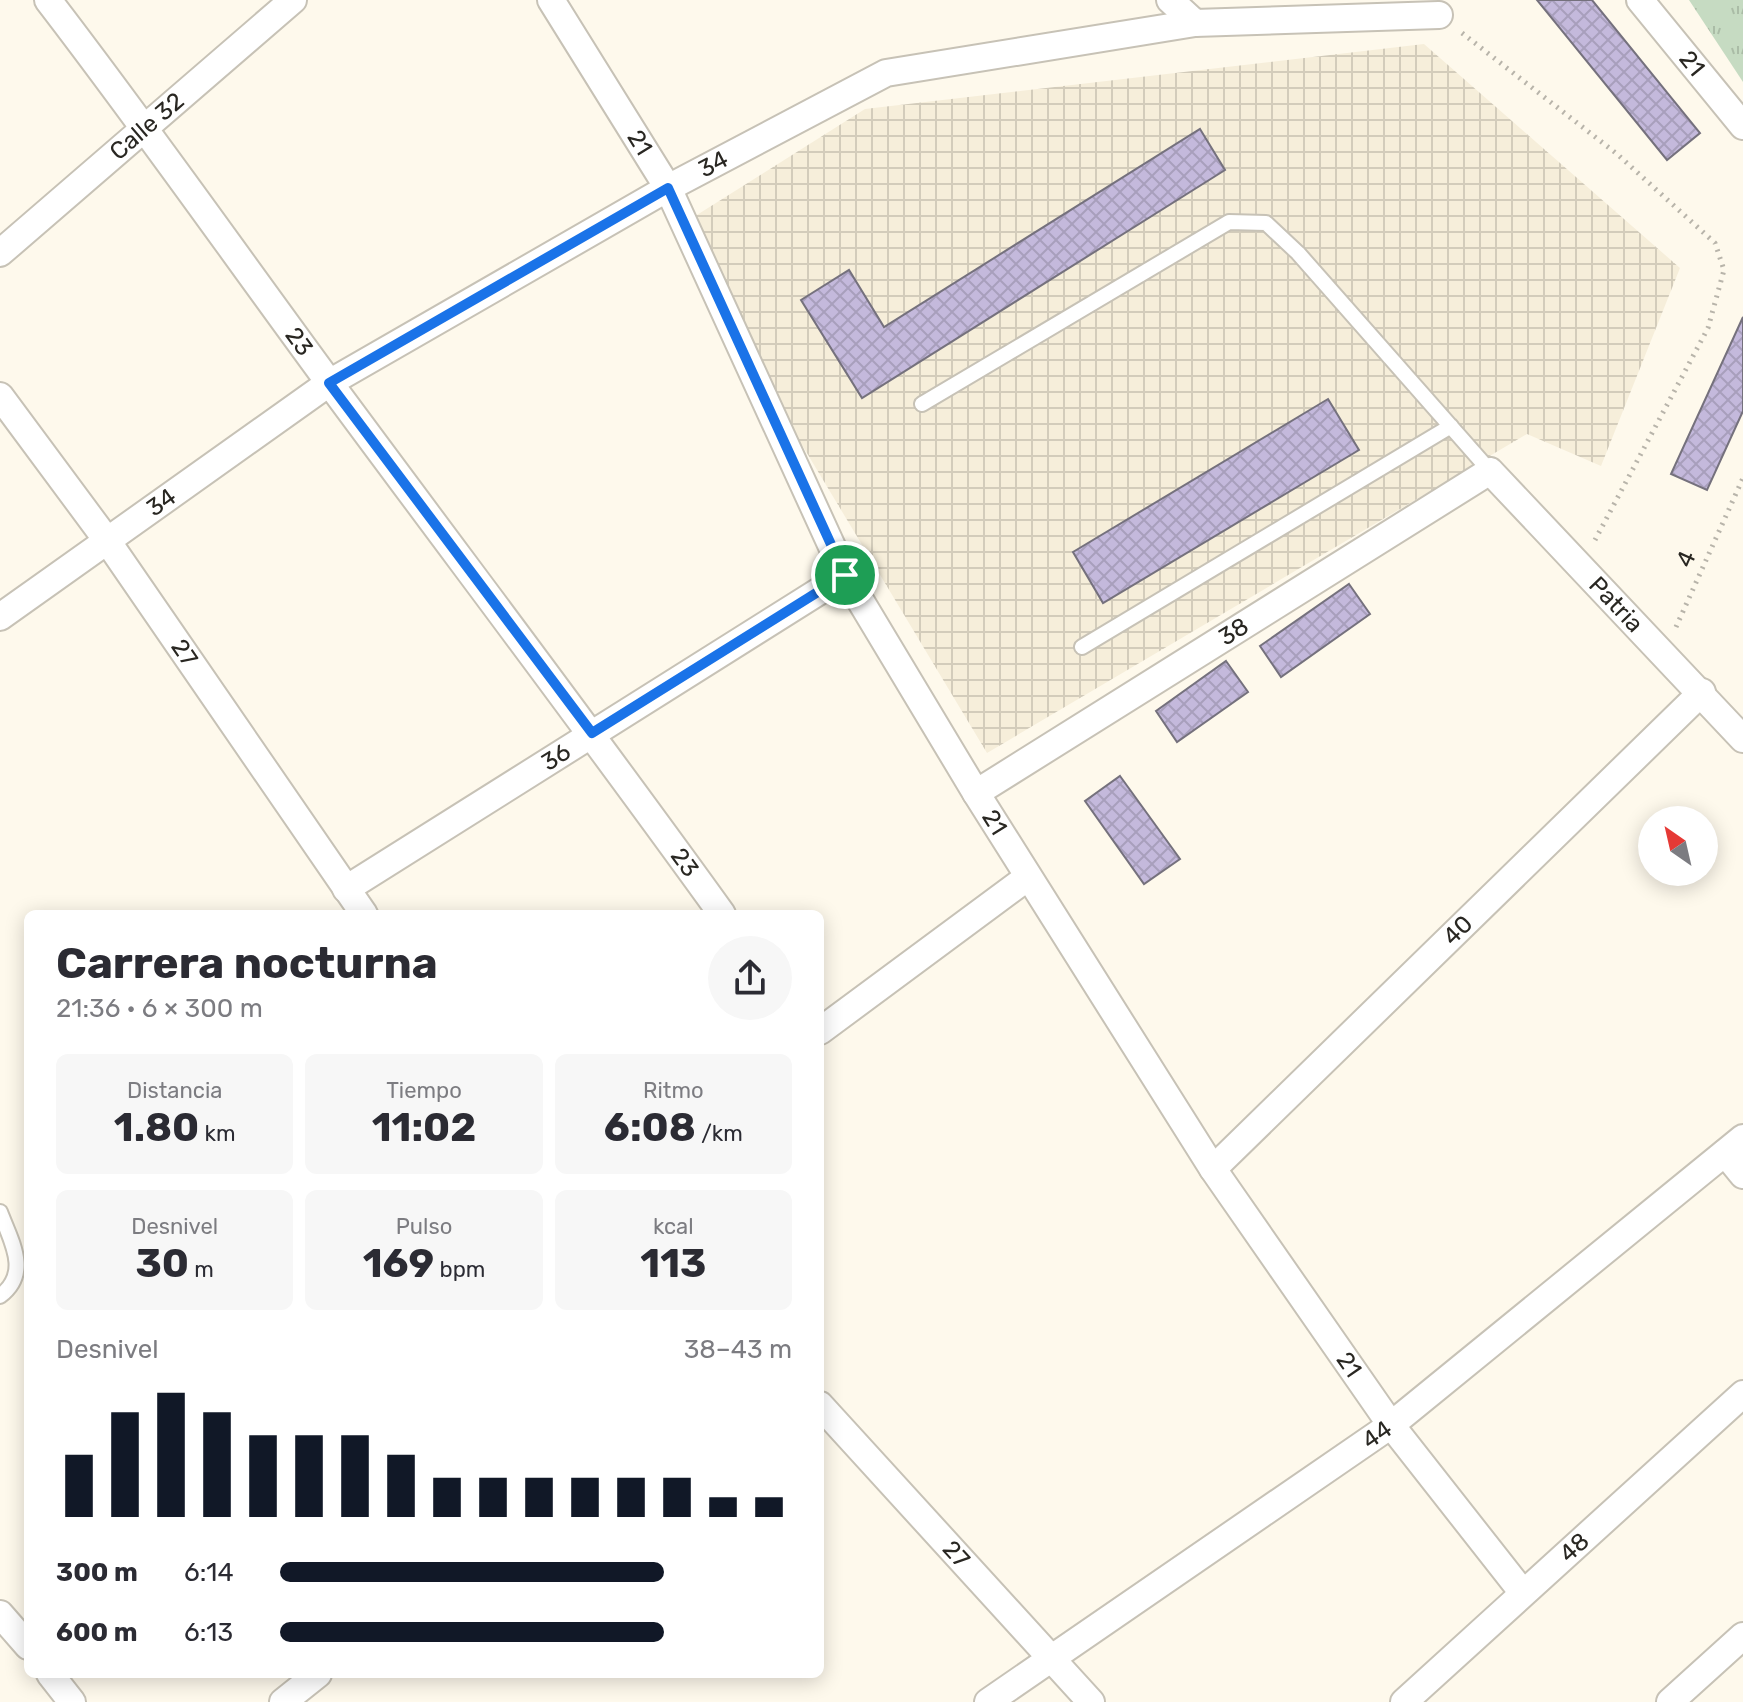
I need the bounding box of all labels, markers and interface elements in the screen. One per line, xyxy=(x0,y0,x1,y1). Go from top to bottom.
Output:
street label: 21 xyxy=(1673,45,1710,82)
street label: Calle 32 xyxy=(104,87,190,166)
street label: 21 xyxy=(621,125,658,160)
street label: 34 xyxy=(694,145,733,183)
street label: 23 xyxy=(279,322,319,361)
street label: 34 xyxy=(141,482,181,522)
pin xyxy=(811,541,879,609)
street label: 4 xyxy=(1670,546,1702,572)
icon: arrive xyxy=(823,553,867,597)
street label: Patria xyxy=(1583,571,1649,638)
street label: 38 xyxy=(1214,612,1254,651)
street label: 27 xyxy=(165,634,203,672)
street label: 36 xyxy=(536,737,576,776)
street label: 21 xyxy=(976,805,1013,840)
north arrow xyxy=(1638,806,1718,886)
map controls xyxy=(1638,806,1718,886)
street label: 23 xyxy=(665,843,704,882)
street label: 40 xyxy=(1437,910,1478,951)
button: share xyxy=(708,936,792,1020)
text: Carrera nocturna xyxy=(56,937,438,989)
text: 21:36 · 6 × 300 m xyxy=(56,993,263,1024)
text: Distancia xyxy=(127,1077,222,1104)
text: Tiempo xyxy=(386,1077,462,1104)
text: Ritmo xyxy=(643,1077,704,1104)
text: 1.80 xyxy=(114,1104,199,1151)
text: 11:02 xyxy=(372,1104,476,1151)
text: 6:08 xyxy=(604,1104,696,1151)
text: km xyxy=(199,1120,235,1147)
text: /km xyxy=(696,1120,743,1147)
text: Desnivel xyxy=(131,1213,218,1240)
text: Pulso xyxy=(396,1213,452,1240)
text: kcal xyxy=(653,1213,694,1240)
text: 30 xyxy=(135,1240,189,1287)
text: 169 xyxy=(363,1240,434,1287)
text: 113 xyxy=(640,1240,706,1287)
text: m xyxy=(189,1256,214,1283)
text: bpm xyxy=(434,1256,485,1283)
text: Desnivel xyxy=(56,1334,159,1365)
text: 38–43 m xyxy=(684,1334,792,1365)
street label: 21 xyxy=(1331,1347,1367,1383)
street label: 44 xyxy=(1357,1415,1397,1455)
street label: 48 xyxy=(1554,1527,1595,1568)
street label: 27 xyxy=(937,1535,975,1573)
text: 300 m xyxy=(56,1557,138,1588)
text: 6:14 xyxy=(184,1557,234,1588)
text: 600 m xyxy=(56,1617,138,1648)
text: 6:13 xyxy=(184,1617,233,1648)

